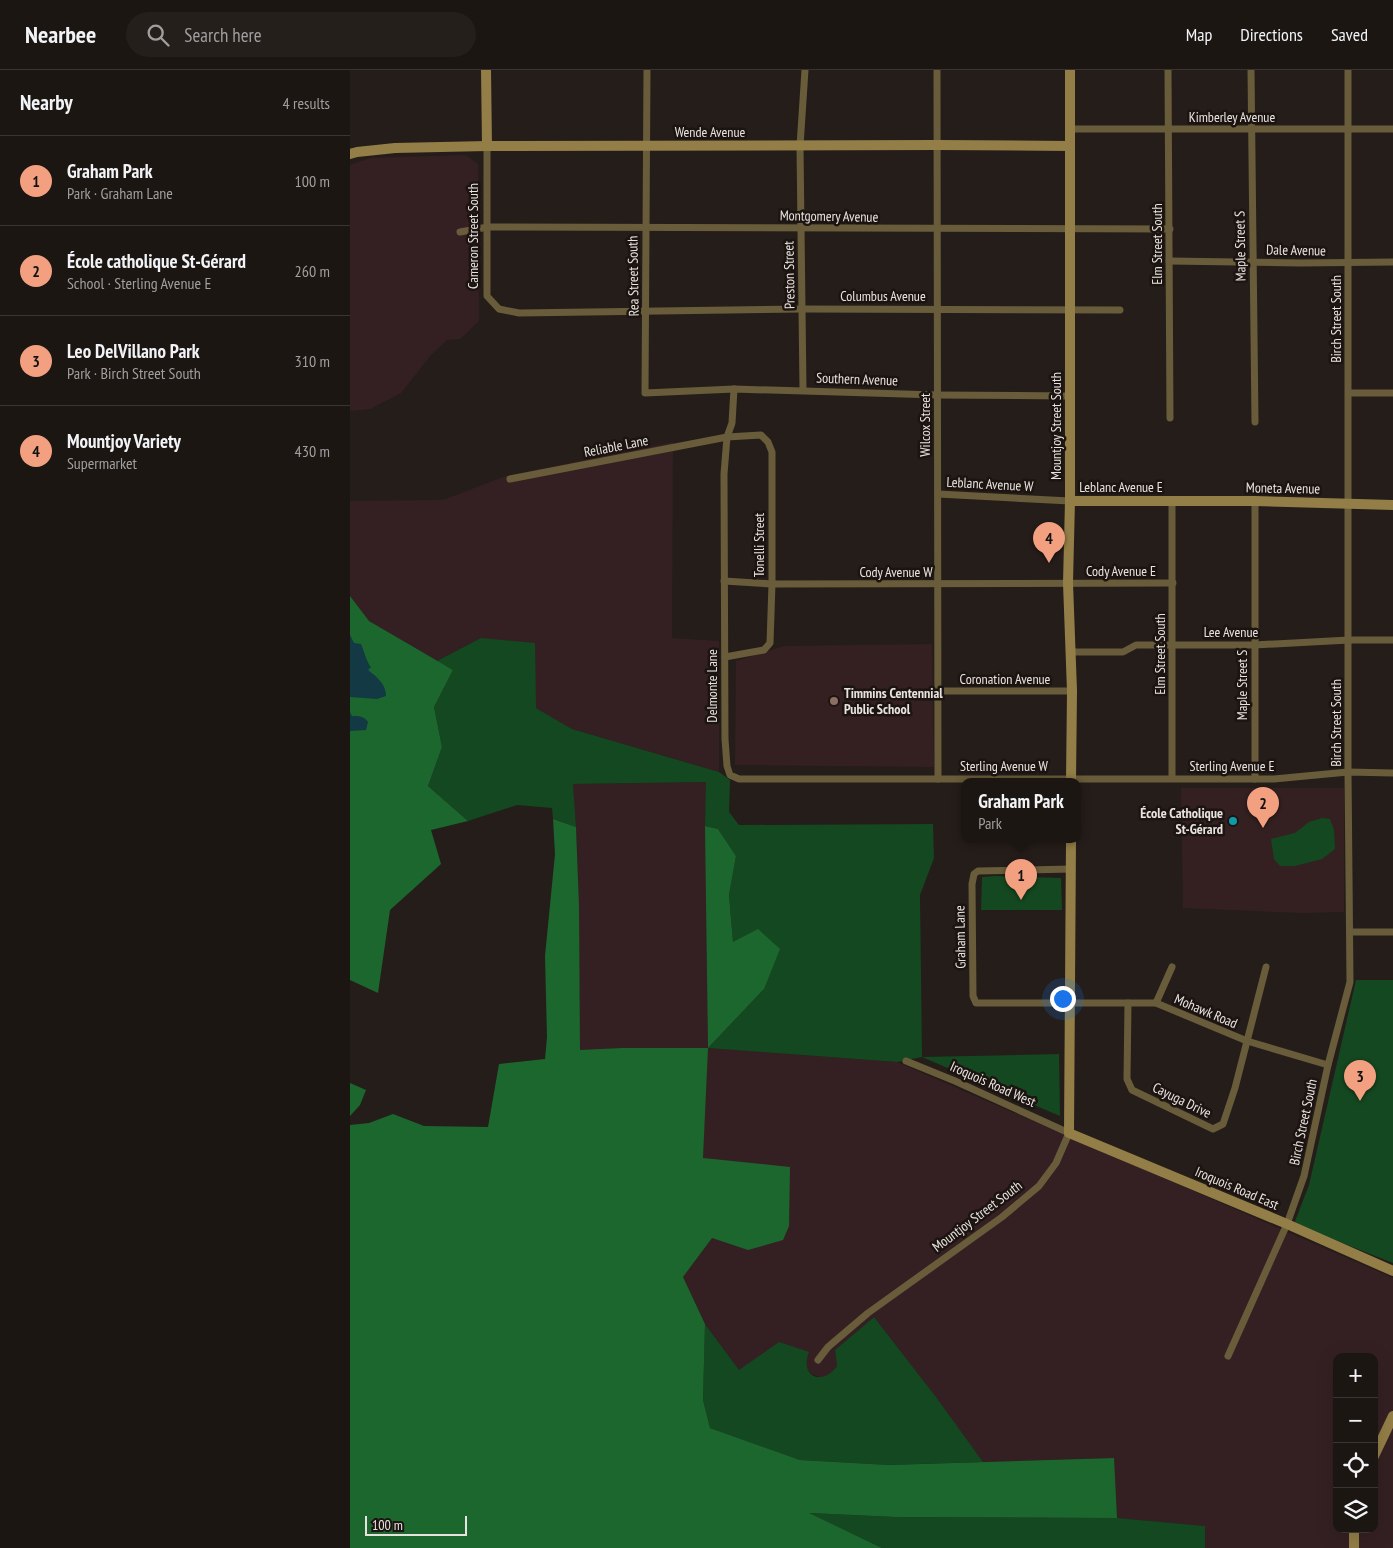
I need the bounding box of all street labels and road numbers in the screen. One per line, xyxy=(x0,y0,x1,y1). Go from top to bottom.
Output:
street label: Kimberley Avenue xyxy=(1189,108,1275,126)
street label: Wende Avenue xyxy=(675,123,746,141)
street label: Cameron Street South xyxy=(464,183,482,289)
street label: Elm Street South xyxy=(1148,203,1166,285)
street label: Montgomery Avenue xyxy=(780,206,879,226)
street label: Maple Street S xyxy=(1230,211,1250,281)
street label: Rea Street South xyxy=(623,236,643,316)
street label: Dale Avenue xyxy=(1266,240,1326,260)
street label: Preston Street xyxy=(779,241,799,309)
street label: Birch Street South xyxy=(1327,275,1345,363)
street label: Columbus Avenue xyxy=(840,287,926,305)
street label: Southern Avenue xyxy=(816,369,898,389)
street label: Mountjoy Street South xyxy=(1047,372,1065,480)
street label: Wilcox Street xyxy=(916,393,934,457)
street label: Reliable Lane xyxy=(582,431,650,461)
street label: Leblanc Avenue W xyxy=(946,473,1034,495)
street label: Leblanc Avenue E xyxy=(1079,478,1163,496)
street label: Moneta Avenue xyxy=(1246,478,1321,498)
street label: Tonelli Street xyxy=(750,513,768,577)
street label: Cody Avenue E xyxy=(1086,562,1156,580)
street label: Cody Avenue W xyxy=(859,563,933,581)
street label: Elm Street South xyxy=(1151,613,1169,695)
street label: Lee Avenue xyxy=(1204,623,1259,641)
street label: Delmonte Lane xyxy=(703,649,721,723)
street label: Maple Street S xyxy=(1233,650,1251,720)
street label: Coronation Avenue xyxy=(960,670,1051,688)
street label: Birch Street South xyxy=(1327,679,1345,767)
street label: Sterling Avenue W xyxy=(960,757,1049,775)
street label: Sterling Avenue E xyxy=(1190,757,1274,775)
street label: Graham Lane xyxy=(950,905,970,969)
street label: Mohawk Road xyxy=(1172,990,1240,1032)
street label: Iroquois Road West xyxy=(947,1057,1039,1111)
street label: Birch Street South xyxy=(1285,1077,1321,1167)
street label: Cayuga Drive xyxy=(1150,1078,1215,1122)
street label: Iroquois Road East xyxy=(1192,1162,1282,1214)
street label: Mountjoy Street South xyxy=(929,1176,1025,1256)

